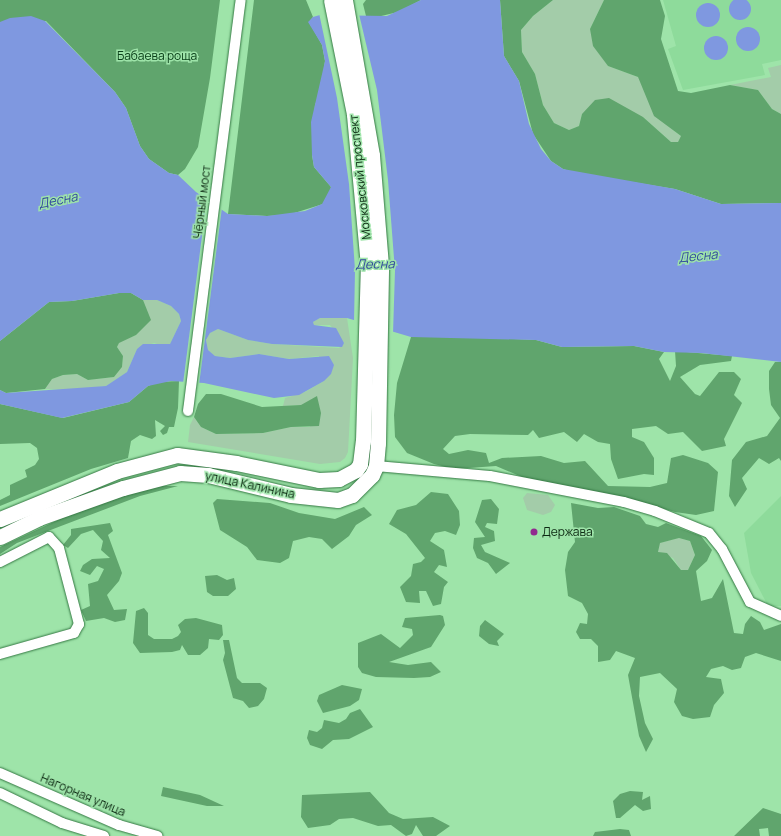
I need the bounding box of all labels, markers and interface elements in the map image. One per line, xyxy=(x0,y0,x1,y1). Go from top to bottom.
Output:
park label: Бабаева роща xyxy=(117,49,197,63)
street label: Московский проспект xyxy=(346,114,374,240)
street label: Чёрный мост xyxy=(190,164,214,240)
water label: Десна xyxy=(37,189,79,211)
water label: Десна xyxy=(678,246,718,266)
water label: Десна xyxy=(355,256,395,272)
street label: улица Калинина xyxy=(204,468,296,502)
place label: Держава xyxy=(542,525,593,539)
marker: Держава xyxy=(529,527,539,537)
street label: Нагорная улица xyxy=(38,771,128,819)

